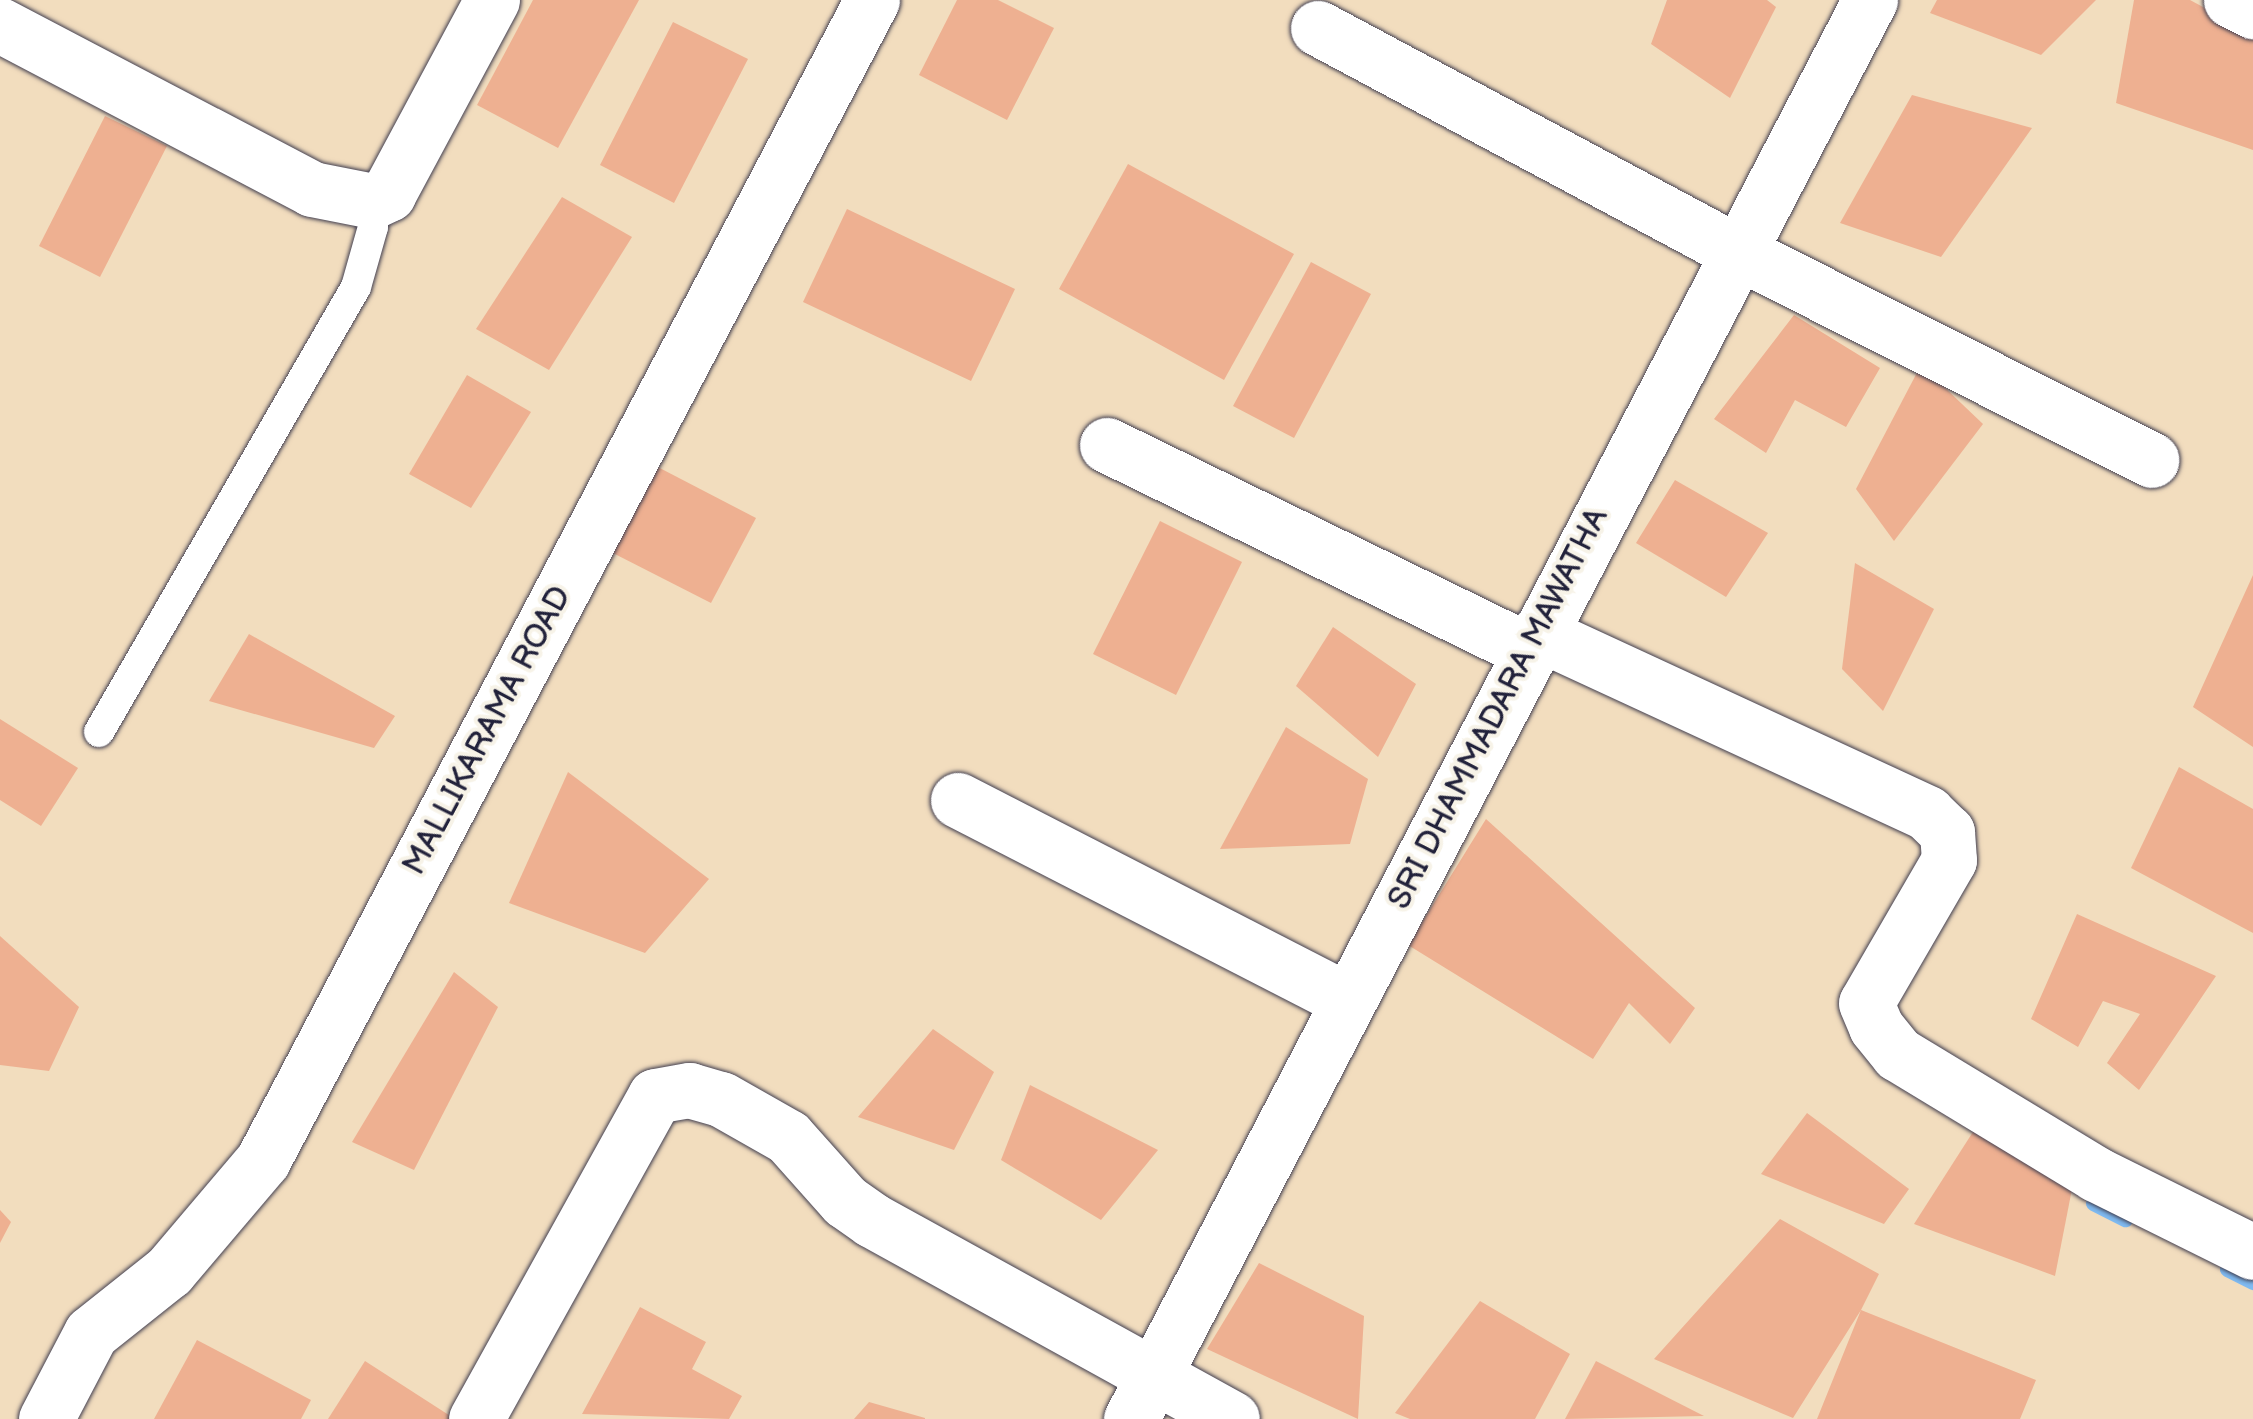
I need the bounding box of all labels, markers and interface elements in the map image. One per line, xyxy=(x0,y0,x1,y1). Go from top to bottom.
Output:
street label: SRI DHAMMADARA MAWATHA xyxy=(1381,502,1617,916)
street label: MALLIKARAMA ROAD xyxy=(396,580,580,882)

